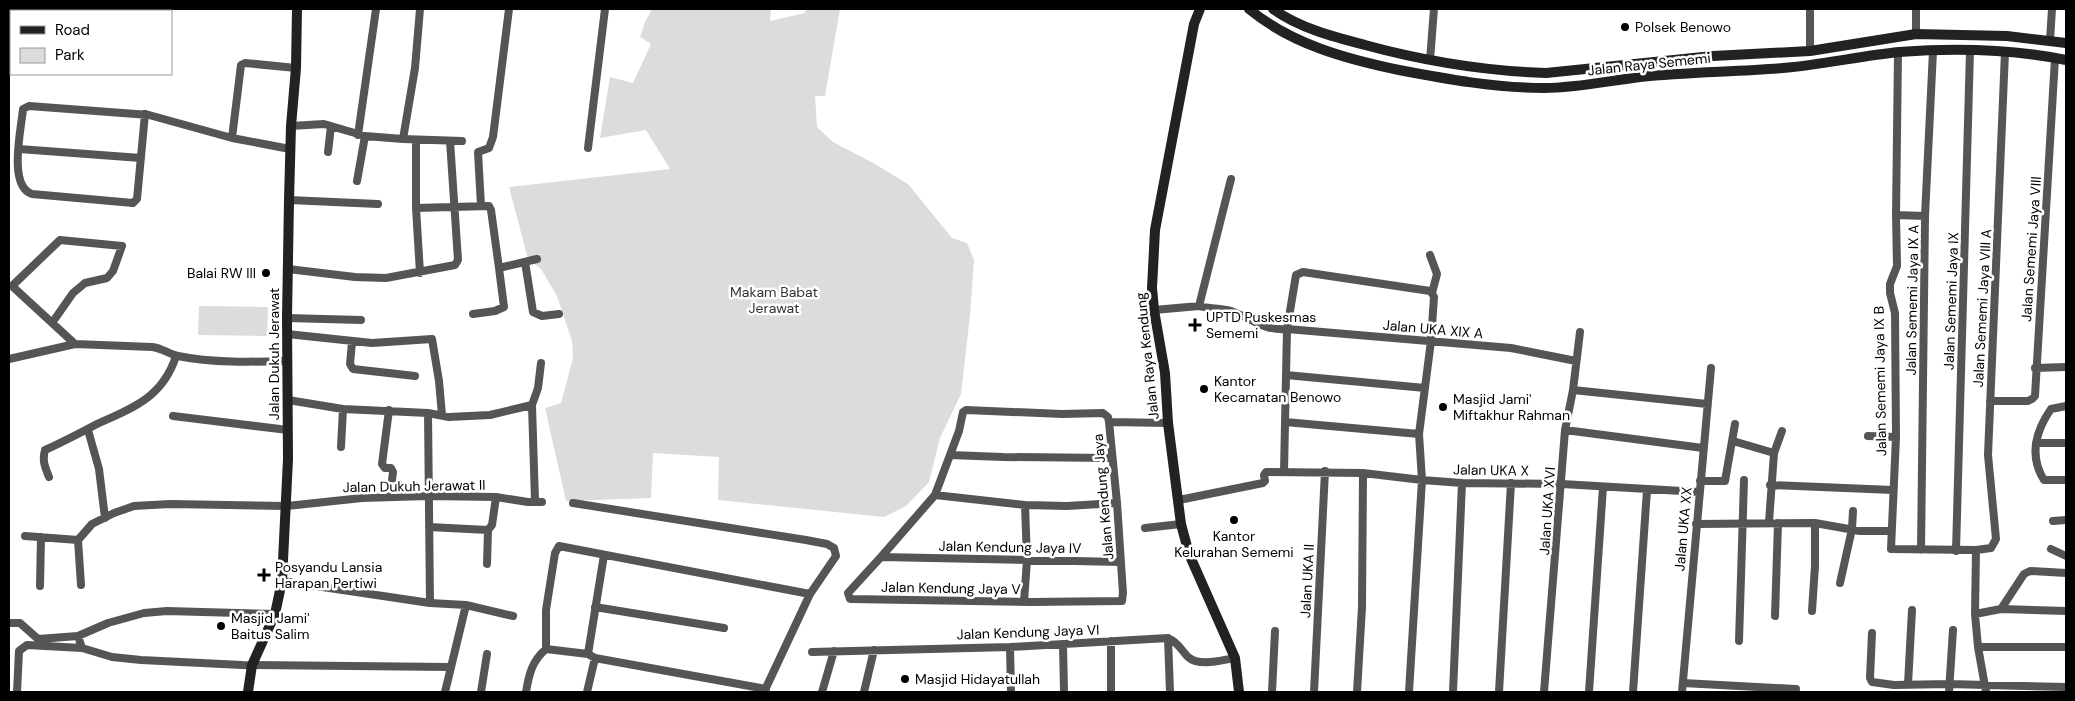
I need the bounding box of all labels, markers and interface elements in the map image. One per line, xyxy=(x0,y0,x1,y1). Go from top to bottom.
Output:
legend xyxy=(10,10,172,75)
place label: Polsek Benowo xyxy=(1635,18,1731,36)
text: Road xyxy=(55,20,90,40)
marker: Polsek Benowo xyxy=(1619,21,1631,33)
text: Park xyxy=(55,45,85,65)
street label: Jalan Raya Sememi xyxy=(1587,49,1711,79)
street label: Jalan Sememi Jaya VIII xyxy=(2017,176,2045,322)
street label: Jalan Sememi Jaya IX A xyxy=(1902,224,1922,376)
street label: Jalan Sememi Jaya VIII A xyxy=(1969,228,1995,388)
street label: Jalan Sememi Jaya IX xyxy=(1940,232,1962,370)
place label: Balai RW III xyxy=(187,264,256,282)
marker: Balai RW III xyxy=(260,267,272,279)
park label: Makam Babat Jerawat xyxy=(730,283,818,317)
street label: Jalan Dukuh Jerawat xyxy=(265,288,283,420)
street label: Jalan Raya Kendung xyxy=(1131,291,1163,420)
street label: Jalan Sememi Jaya IX B xyxy=(1870,306,1890,456)
place label: UPTD Puskesmas Sememi xyxy=(1206,308,1316,342)
street label: Jalan UKA XIX A xyxy=(1382,316,1484,342)
marker: UPTD Puskesmas Sememi xyxy=(1188,318,1202,332)
place label: Kantor Kecamatan Benowo xyxy=(1214,372,1341,406)
marker: Kantor Kecamatan Benowo xyxy=(1198,383,1210,395)
place label: Masjid Jami' Miftakhur Rahman xyxy=(1453,390,1570,424)
marker: Masjid Jami' Miftakhur Rahman xyxy=(1437,401,1449,413)
street label: Jalan Kendung Jaya xyxy=(1089,433,1117,561)
street label: Jalan UKA X xyxy=(1453,460,1529,480)
street label: Jalan UKA XVI xyxy=(1535,466,1559,556)
street label: Jalan Dukuh Jerawat II xyxy=(342,476,486,496)
street label: Jalan UKA XX xyxy=(1670,486,1696,572)
marker: Kantor Kelurahan Sememi xyxy=(1228,514,1240,526)
place label: Kantor Kelurahan Sememi xyxy=(1174,527,1294,561)
street label: Jalan Kendung Jaya IV xyxy=(938,537,1082,557)
street label: Jalan UKA II xyxy=(1296,544,1318,618)
place label: Posyandu Lansia Harapan Pertiwi xyxy=(275,558,382,592)
marker: Posyandu Lansia Harapan Pertiwi xyxy=(257,568,271,582)
street label: Jalan Kendung Jaya V xyxy=(881,578,1022,598)
place label: Masjid Jami' Baitus Salim xyxy=(231,609,309,643)
marker: Masjid Jami' Baitus Salim xyxy=(215,620,227,632)
street label: Jalan Kendung Jaya VI xyxy=(956,621,1100,643)
place label: Masjid Hidayatullah xyxy=(915,670,1040,688)
marker: Masjid Hidayatullah xyxy=(899,673,911,685)

